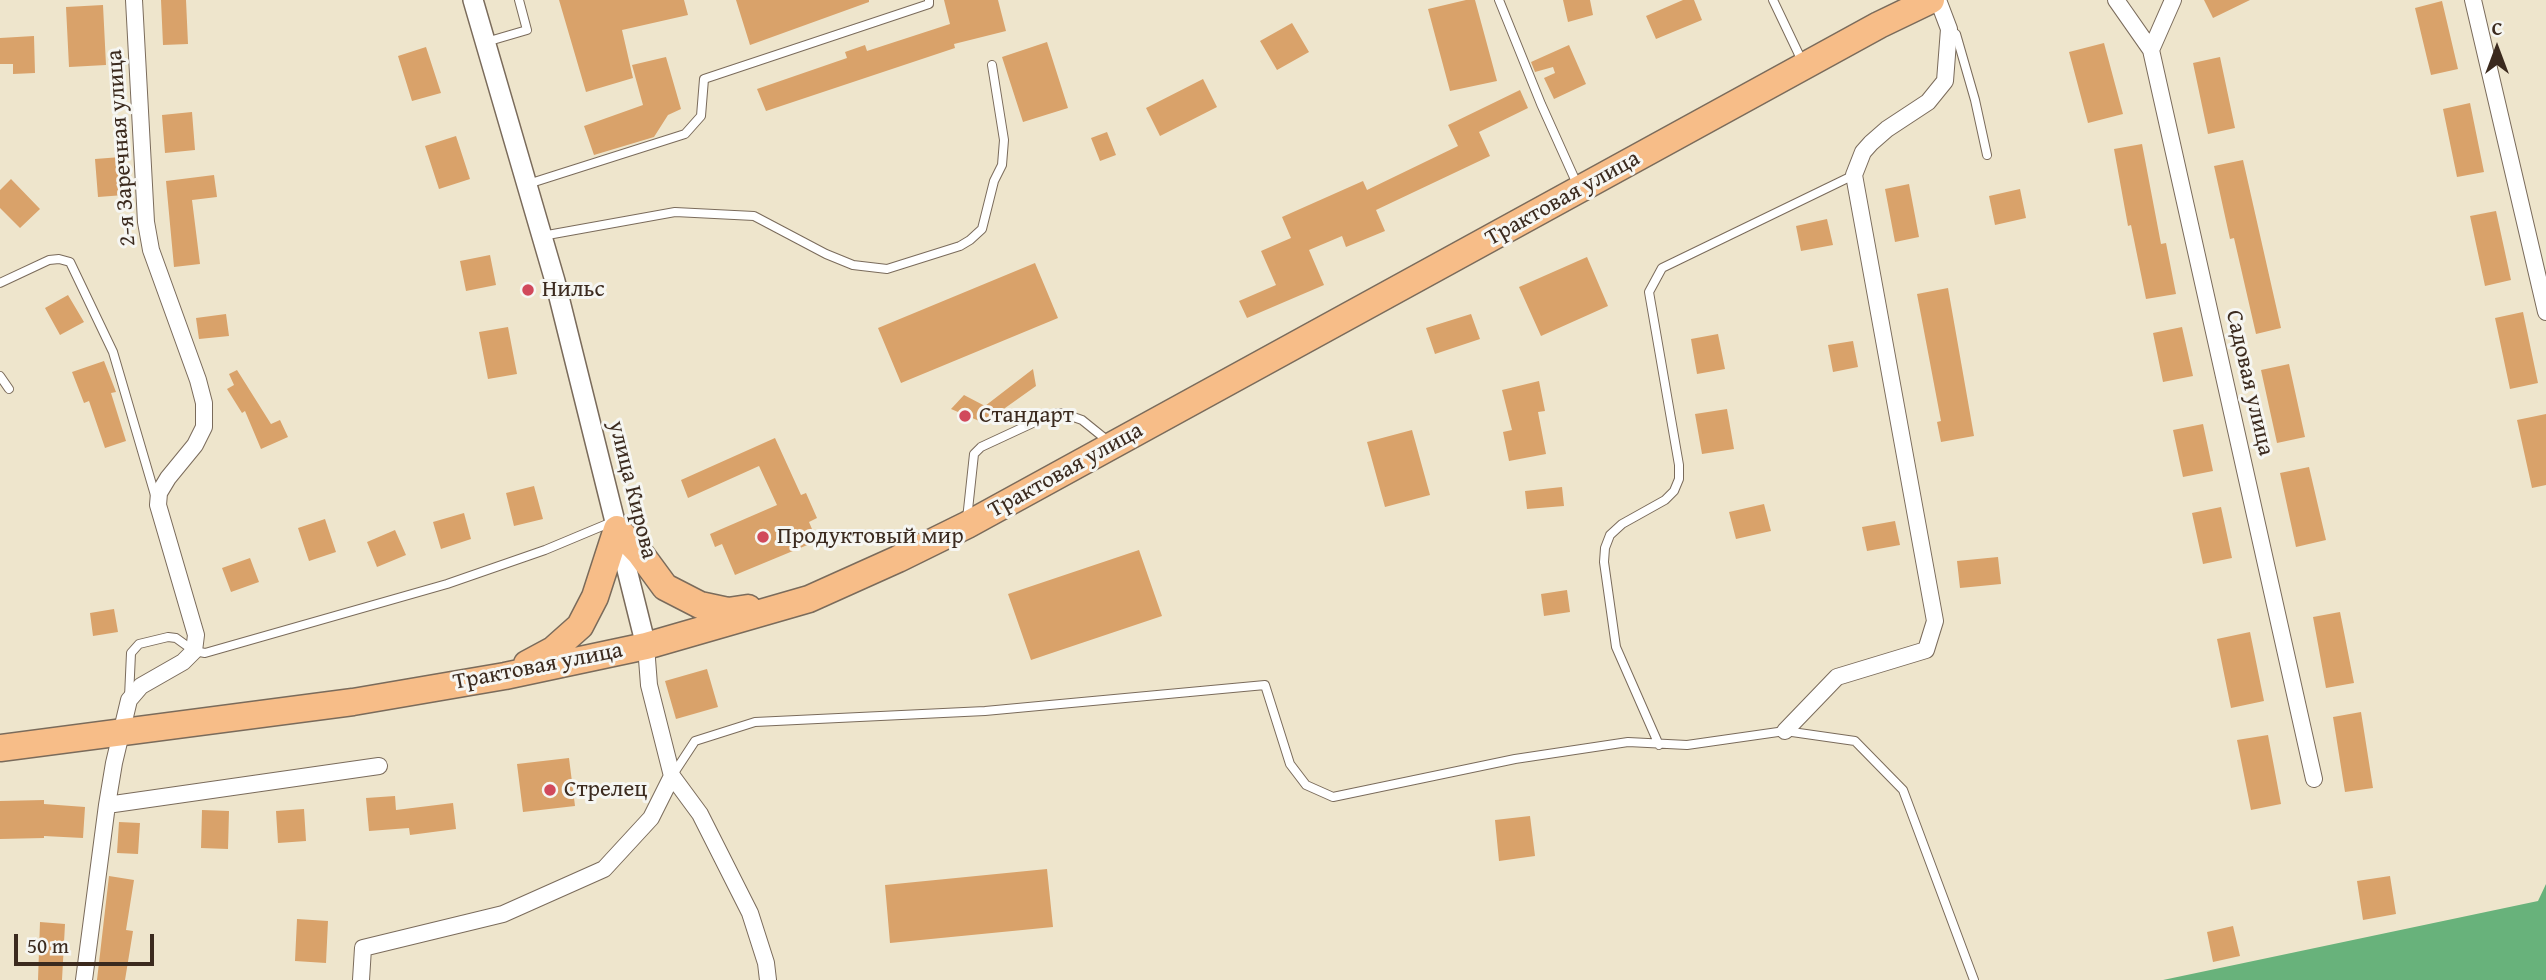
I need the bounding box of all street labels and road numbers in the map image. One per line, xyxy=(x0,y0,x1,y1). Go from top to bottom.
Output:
street label: 2-я Заречная улица xyxy=(101,49,143,247)
street label: Трактовая улица xyxy=(1481,145,1645,253)
street label: Садовая улица xyxy=(2219,307,2279,459)
street label: Трактовая улица xyxy=(984,417,1148,525)
street label: улица Кирова xyxy=(602,418,662,562)
street label: Трактовая улица xyxy=(451,637,625,697)

